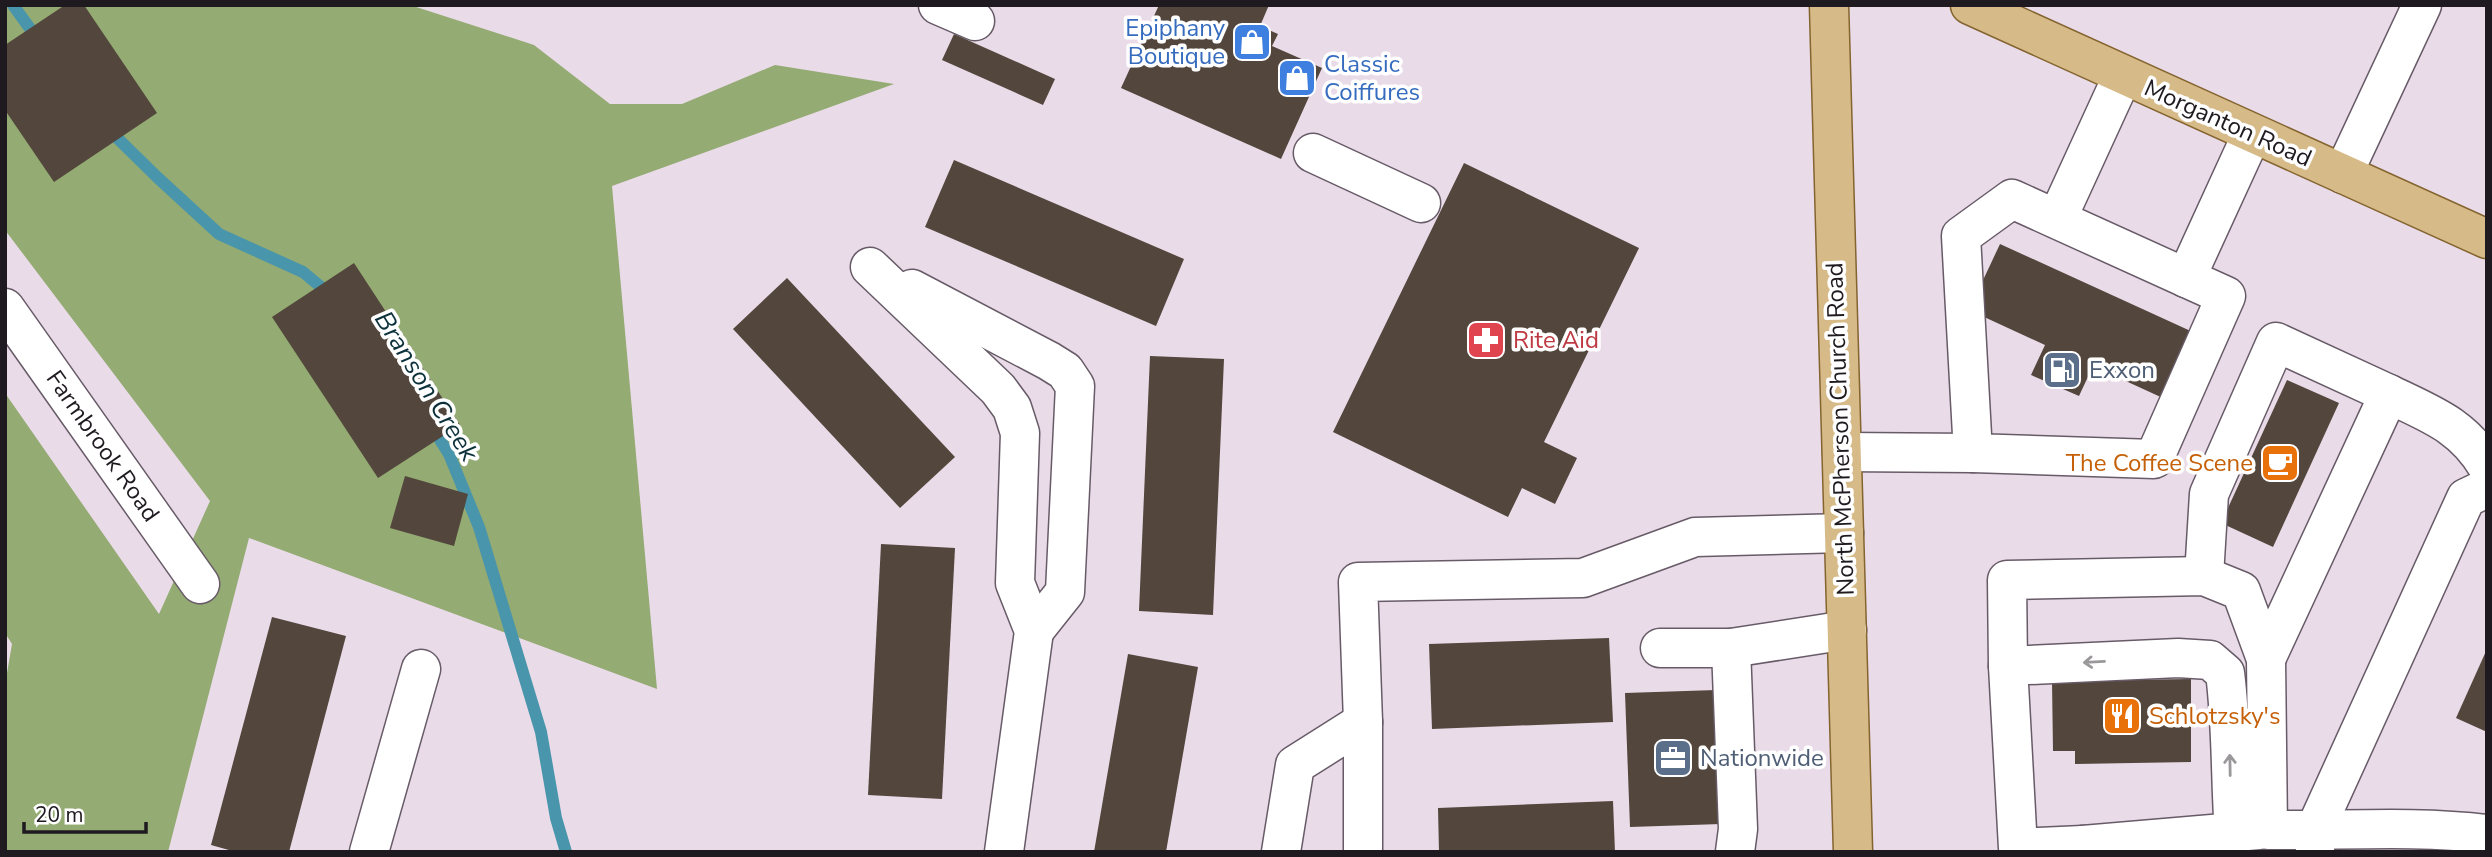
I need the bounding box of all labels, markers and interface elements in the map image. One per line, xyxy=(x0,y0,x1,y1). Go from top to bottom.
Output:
place label: Epiphany Boutique xyxy=(1125,12,1226,72)
shop icon: Epiphany Boutique xyxy=(1231,21,1273,63)
place label: Classic Coiffures xyxy=(1324,48,1420,108)
shop icon: Classic Coiffures xyxy=(1276,57,1318,99)
street label: Morganton Road xyxy=(2139,72,2317,174)
street label: North McPherson Church Road xyxy=(1818,262,1862,596)
water label: Branson Creek xyxy=(366,304,487,469)
pharmacy icon: Rite Aid xyxy=(1465,319,1507,361)
place label: Rite Aid xyxy=(1513,324,1599,356)
fuel station icon: Exxon xyxy=(2041,349,2083,391)
place label: Exxon xyxy=(2089,354,2155,386)
street label: Farmbrook Road xyxy=(39,364,167,528)
cafe icon: The Coffee Scene xyxy=(2259,442,2301,484)
place label: The Coffee Scene xyxy=(2066,447,2253,479)
one-way arrow xyxy=(2083,656,2106,669)
restaurant icon: Schlotzsky's xyxy=(2101,695,2143,737)
place label: Schlotzsky's xyxy=(2149,700,2280,732)
office icon: Nationwide xyxy=(1652,737,1694,779)
place label: Nationwide xyxy=(1700,742,1824,774)
one-way arrow xyxy=(2223,753,2236,776)
scale bar xyxy=(24,790,147,834)
text: 20 m xyxy=(35,801,84,829)

